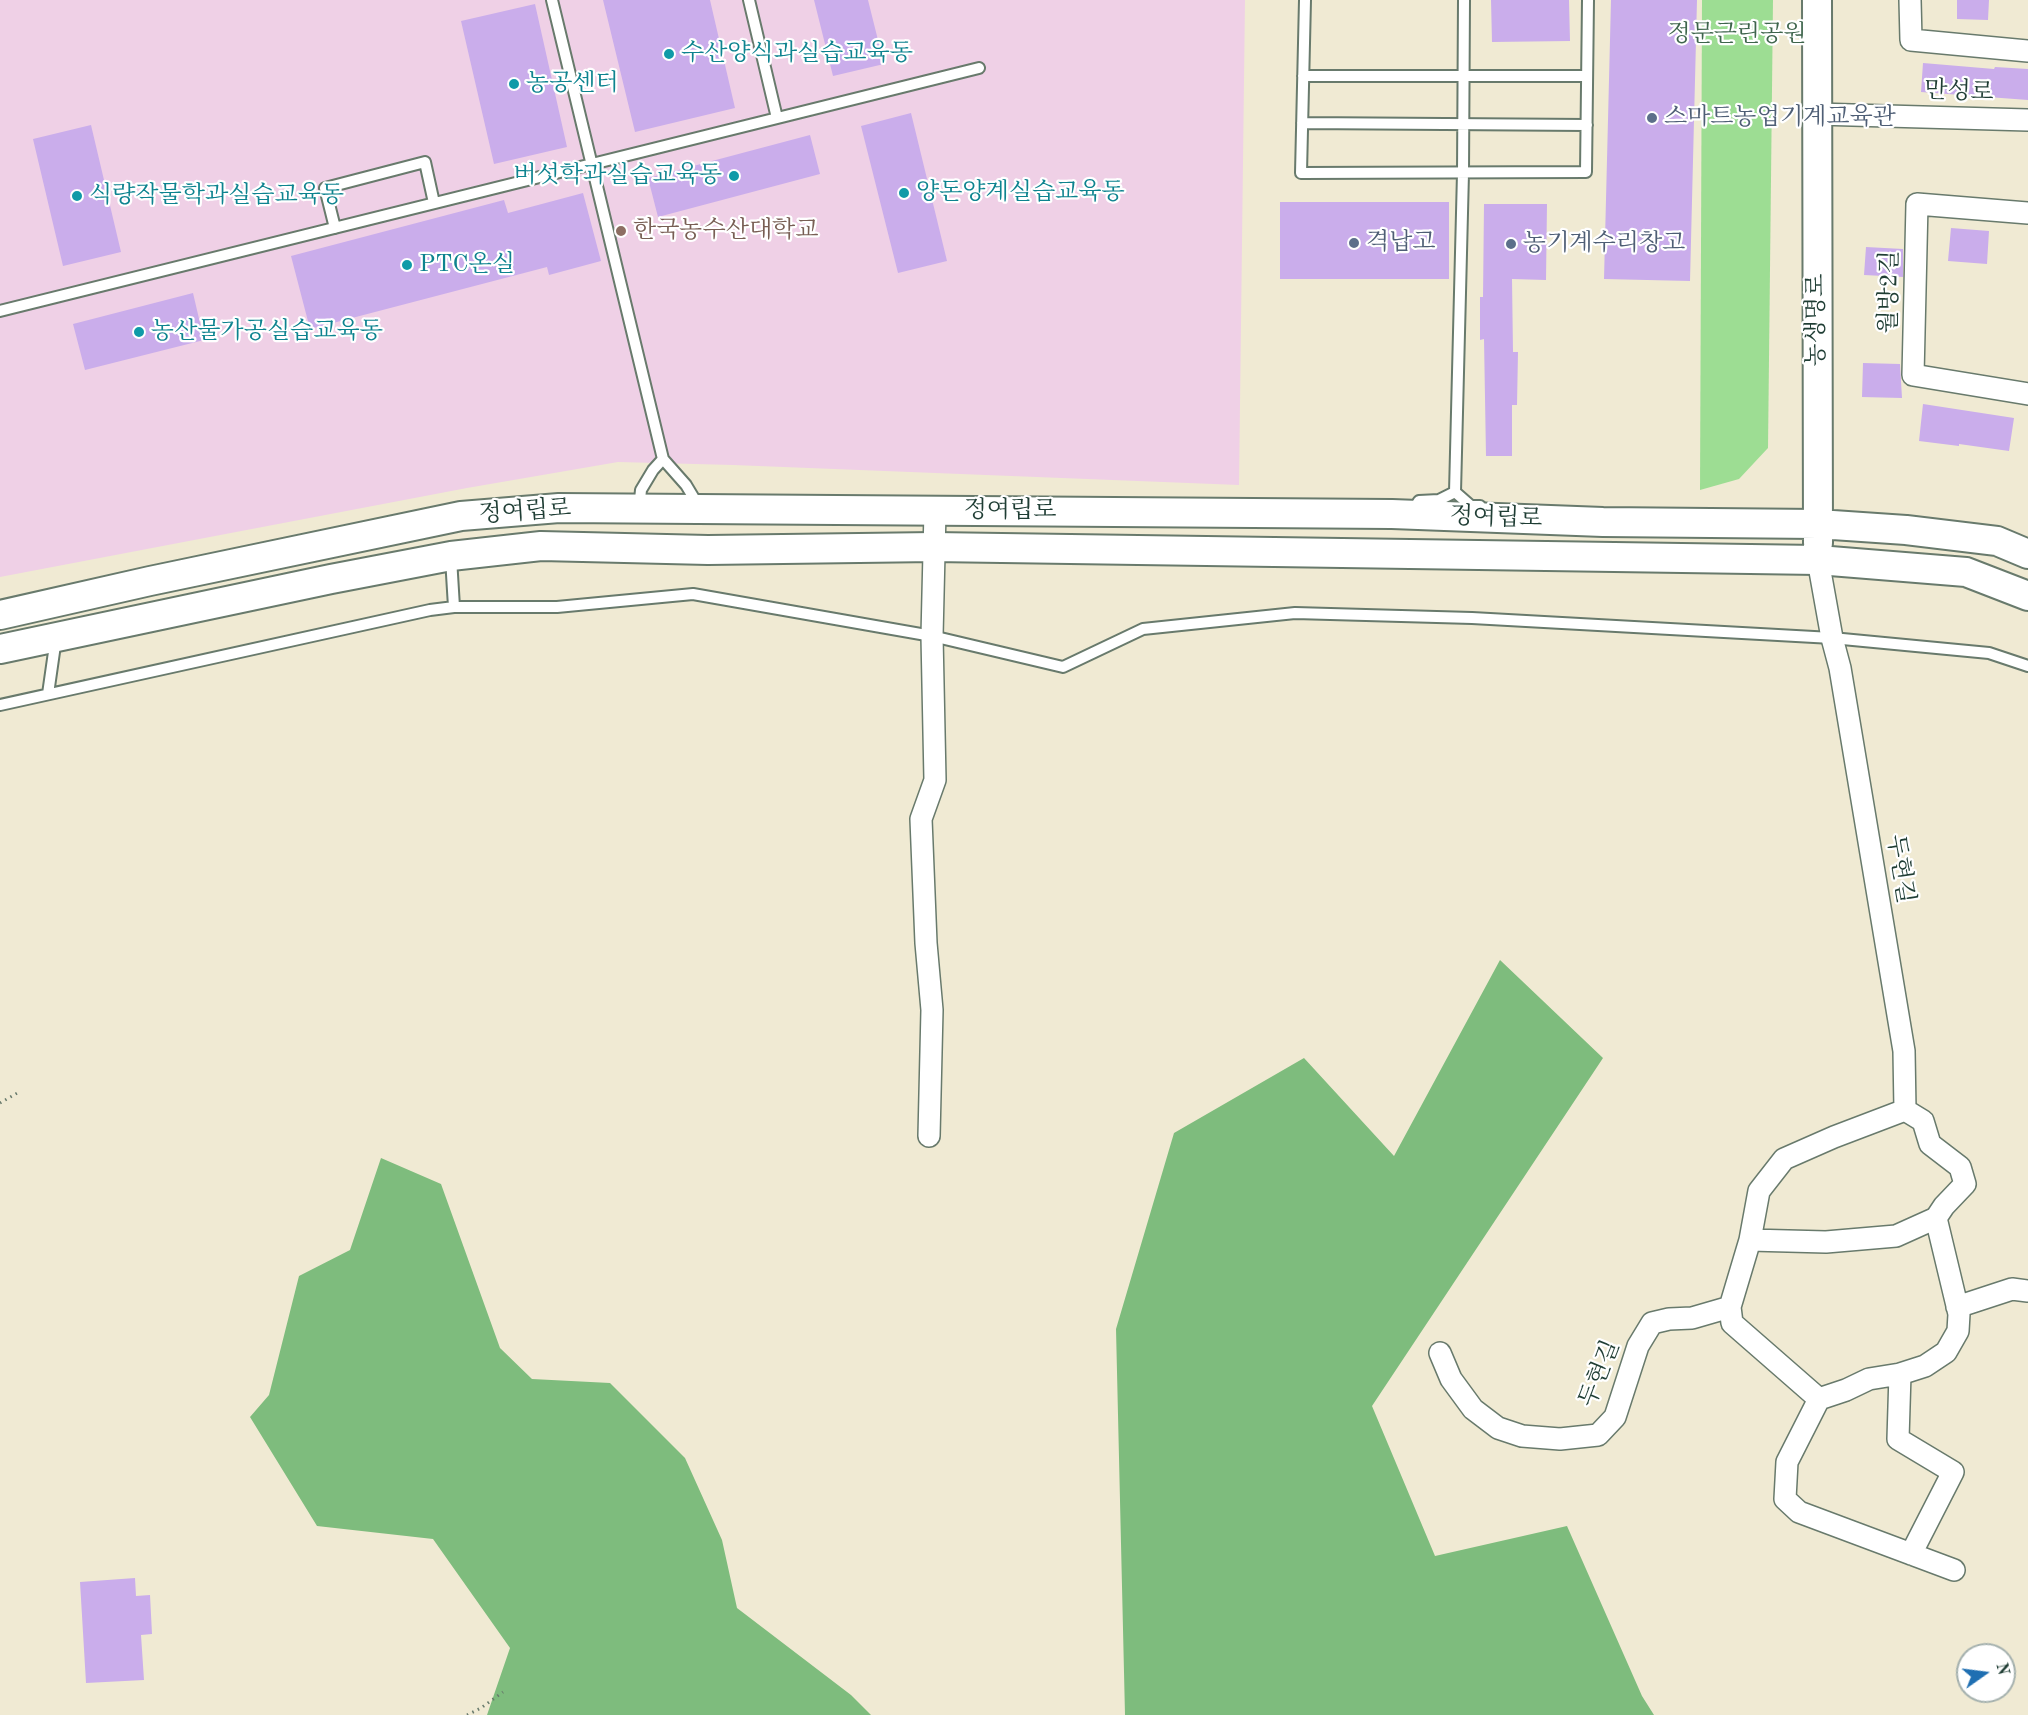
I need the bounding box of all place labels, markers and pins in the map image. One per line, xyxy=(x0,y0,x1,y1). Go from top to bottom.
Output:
place label: 수산양식과실습교육동 xyxy=(681,40,913,68)
marker: 수산양식과실습교육동 xyxy=(662,47,676,61)
place label: 농공센터 xyxy=(526,70,619,98)
marker: 농공센터 xyxy=(507,77,521,91)
place label: 스마트농업기계교육관 xyxy=(1664,104,1896,132)
marker: 스마트농업기계교육관 xyxy=(1645,111,1659,125)
place label: 버섯학과실습교육동 xyxy=(513,162,722,190)
marker: 버섯학과실습교육동 xyxy=(727,169,741,183)
place label: 양돈양계실습교육동 xyxy=(916,179,1125,207)
place label: 식량작물학과실습교육동 xyxy=(89,182,344,210)
marker: 양돈양계실습교육동 xyxy=(897,186,911,200)
marker: 식량작물학과실습교육동 xyxy=(70,189,84,203)
place label: 한국농수산대학교 xyxy=(633,217,818,245)
marker: 한국농수산대학교 xyxy=(614,224,628,238)
place label: 격납고 xyxy=(1366,229,1436,257)
place label: 농기계수리창고 xyxy=(1523,230,1685,258)
marker: 격납고 xyxy=(1347,236,1361,250)
marker: 농기계수리창고 xyxy=(1504,237,1518,251)
place label: PTC온실 xyxy=(419,251,515,279)
marker: PTC온실 xyxy=(400,258,414,272)
place label: 농산물가공실습교육동 xyxy=(151,318,383,346)
marker: 농산물가공실습교육동 xyxy=(132,325,146,339)

